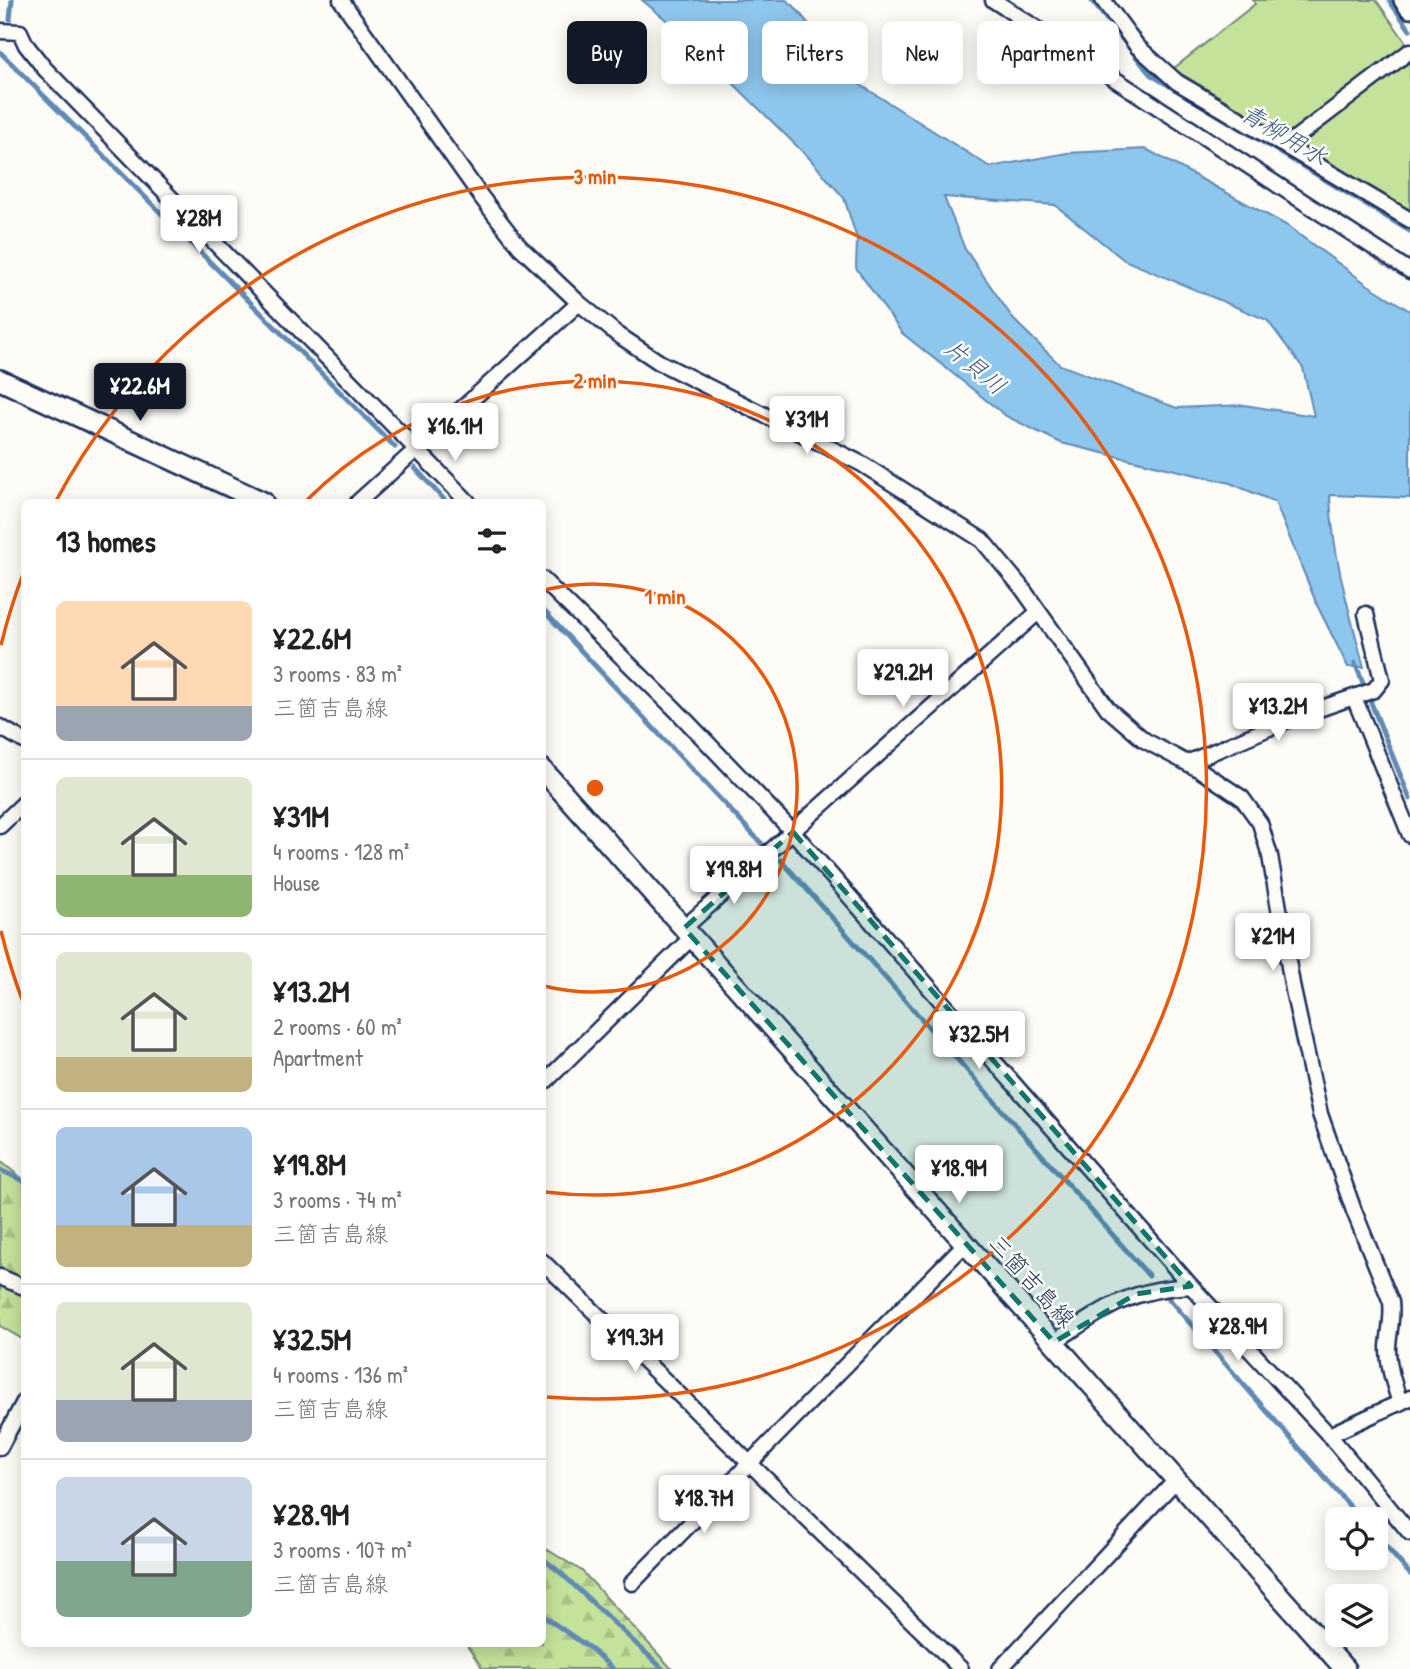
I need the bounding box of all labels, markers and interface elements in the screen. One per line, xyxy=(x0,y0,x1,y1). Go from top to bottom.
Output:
chip: Buy xyxy=(567,21,647,84)
chip: Rent xyxy=(661,21,748,84)
chip: Filters xyxy=(762,21,868,84)
chip: New xyxy=(882,21,963,84)
chip: Apartment xyxy=(977,21,1119,84)
water label: 青柳用水 xyxy=(1235,96,1334,173)
text: 3 min xyxy=(574,162,616,191)
pin: ¥28M xyxy=(158,196,240,255)
text: ¥28M xyxy=(176,202,222,233)
water label: 片貝川 xyxy=(938,331,1014,402)
pin: ¥22.6M xyxy=(83,364,197,423)
text: 2 min xyxy=(573,366,617,395)
text: ¥22.6M xyxy=(110,370,170,401)
pin: ¥31M xyxy=(766,396,848,456)
text: ¥31M xyxy=(785,403,829,434)
pin: ¥16.1M xyxy=(398,404,512,463)
text: ¥16.1M xyxy=(427,410,483,441)
text: 13 homes xyxy=(56,521,156,561)
icon: filters xyxy=(473,522,511,560)
text: 1 min xyxy=(645,582,685,611)
text: ¥22.6M xyxy=(273,618,351,658)
icon: home xyxy=(112,629,196,713)
pin: ¥29.2M xyxy=(846,650,960,709)
text: ¥29.2M xyxy=(873,656,933,687)
text: 3 rooms · 83 m² xyxy=(273,658,402,689)
pin: ¥13.2M xyxy=(1221,684,1335,743)
text: ¥13.2M xyxy=(1249,690,1307,721)
text: 三箇吉島線 xyxy=(273,692,388,723)
centre of rings xyxy=(583,776,607,800)
text: ¥31M xyxy=(273,796,329,836)
icon: home xyxy=(112,805,196,889)
text: 4 rooms · 128 m² xyxy=(273,836,409,867)
pin: ¥19.8M xyxy=(677,846,791,906)
text: ¥19.8M xyxy=(706,853,762,884)
text: House xyxy=(273,867,320,898)
pin: ¥21M xyxy=(1232,914,1314,973)
text: ¥21M xyxy=(1251,920,1295,951)
text: ¥13.2M xyxy=(273,971,350,1011)
icon: home xyxy=(112,980,196,1064)
text: 2 rooms · 60 m² xyxy=(273,1011,402,1042)
pin: ¥32.5M xyxy=(922,1012,1036,1071)
text: ¥32.5M xyxy=(949,1018,1009,1049)
text: Apartment xyxy=(273,1042,363,1073)
text: ¥19.8M xyxy=(273,1144,346,1184)
pin: ¥18.9M xyxy=(902,1146,1016,1205)
text: ¥18.9M xyxy=(931,1152,987,1183)
icon: home xyxy=(112,1155,196,1239)
text: 3 rooms · 74 m² xyxy=(273,1184,402,1215)
text: 三箇吉島線 xyxy=(273,1218,388,1249)
street label: 三箇吉島線 xyxy=(982,1228,1082,1334)
pin: ¥28.9M xyxy=(1181,1304,1295,1363)
text: ¥28.9M xyxy=(1209,1310,1267,1341)
pin: ¥19.3M xyxy=(578,1314,692,1374)
text: ¥32.5M xyxy=(273,1319,351,1359)
text: ¥19.3M xyxy=(607,1321,663,1352)
icon: home xyxy=(112,1330,196,1414)
text: 4 rooms · 136 m² xyxy=(273,1359,408,1390)
text: 三箇吉島線 xyxy=(273,1393,388,1424)
pin: ¥18.7M xyxy=(647,1476,761,1535)
text: ¥18.7M xyxy=(675,1482,733,1513)
text: ¥28.9M xyxy=(273,1494,349,1534)
icon: home xyxy=(112,1505,196,1589)
map controls xyxy=(1325,1507,1388,1647)
button: locate xyxy=(1325,1507,1388,1570)
text: 3 rooms · 107 m² xyxy=(273,1534,412,1565)
text: 三箇吉島線 xyxy=(273,1568,388,1599)
button: layers xyxy=(1325,1584,1388,1647)

